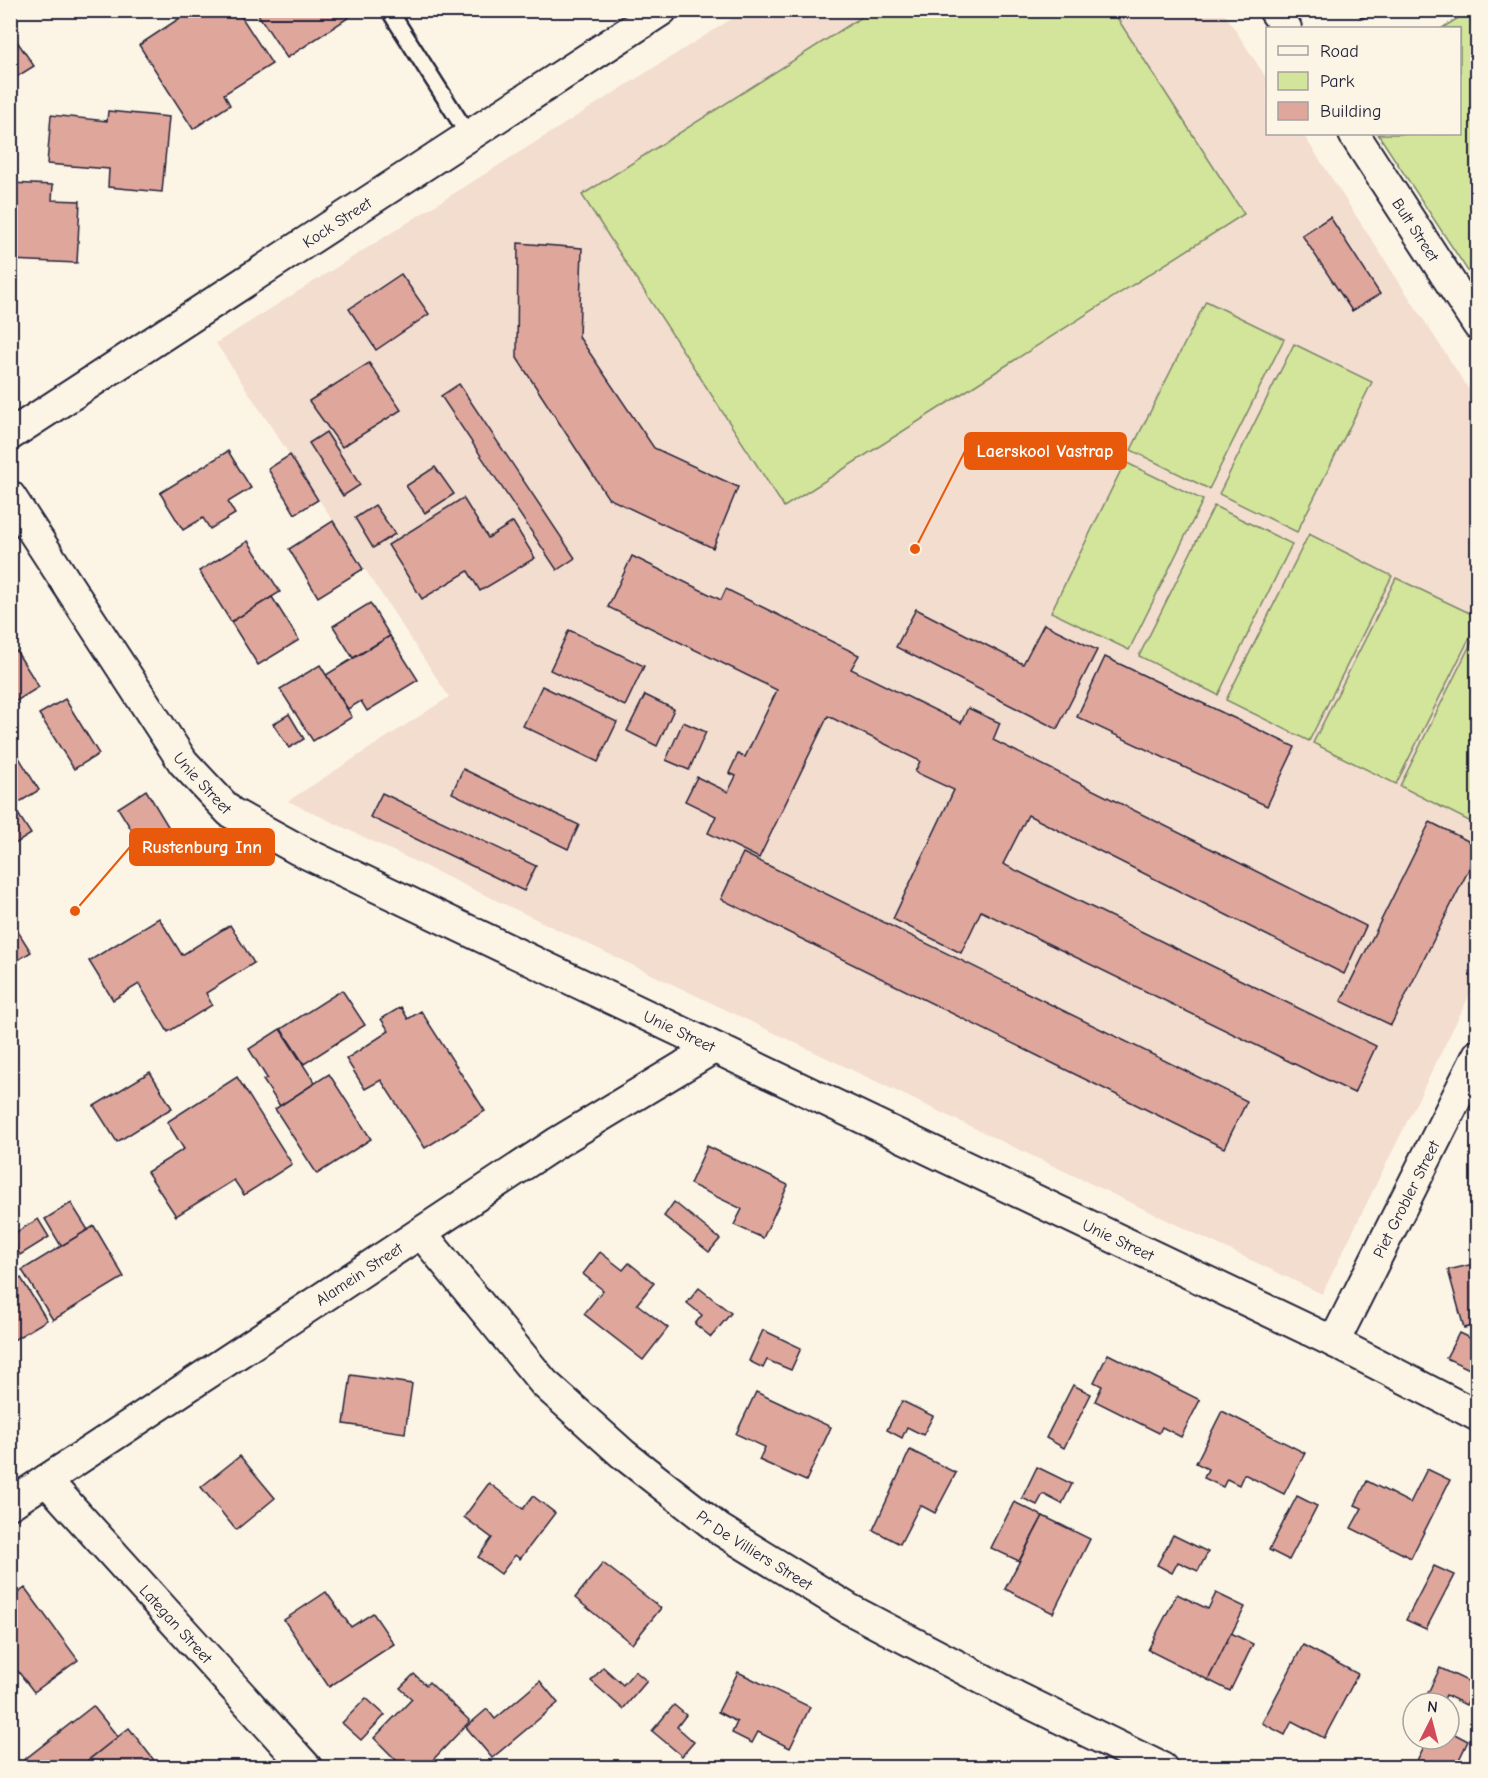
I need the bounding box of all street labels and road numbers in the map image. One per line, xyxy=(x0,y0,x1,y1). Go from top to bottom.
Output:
street label: Kock Street xyxy=(300,194,375,252)
street label: Bult Street xyxy=(1388,195,1443,265)
street label: Unie Street xyxy=(169,749,235,818)
street label: Unie Street xyxy=(640,1007,718,1057)
street label: Piet Grobler Street xyxy=(1370,1138,1444,1261)
street label: Unie Street xyxy=(1079,1216,1157,1265)
street label: Alamein Street xyxy=(313,1239,406,1310)
street label: Pr De Villiers Street xyxy=(693,1507,816,1594)
street label: Lategan Street xyxy=(136,1582,216,1668)

